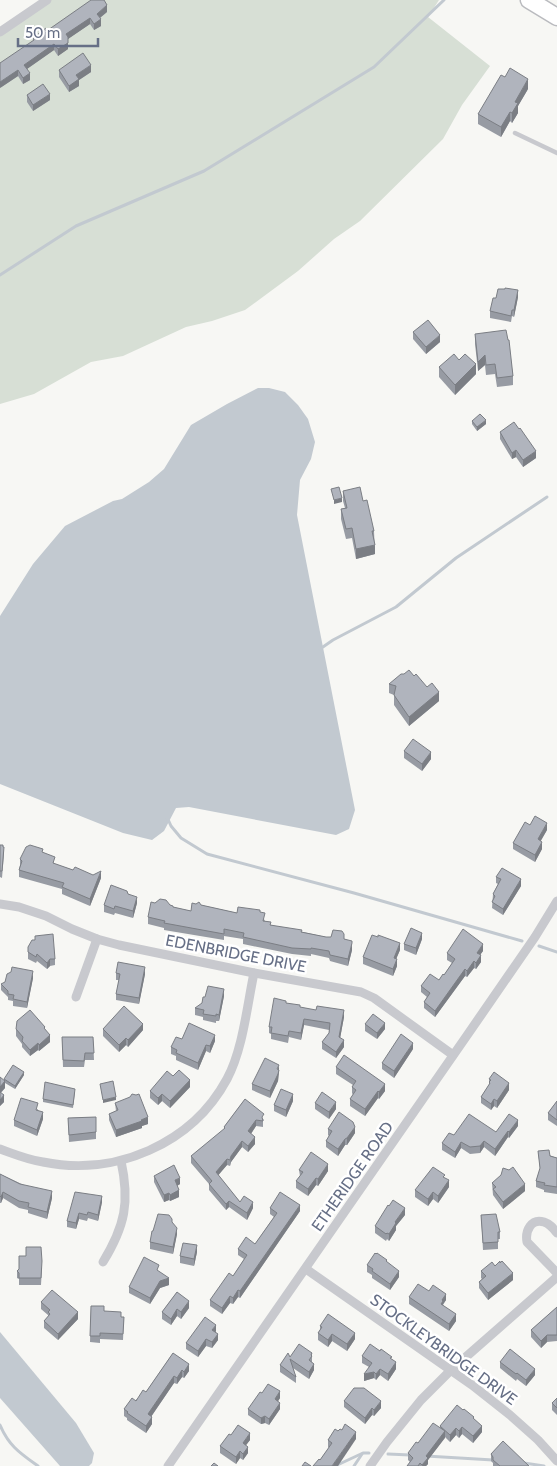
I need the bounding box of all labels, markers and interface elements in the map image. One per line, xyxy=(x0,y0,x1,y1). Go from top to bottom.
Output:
scale bar xyxy=(18,15,98,47)
text: 50 m xyxy=(25,24,60,42)
street label: EDENBRIDGE DRIVE xyxy=(164,931,308,976)
street label: ETHERIDGE ROAD xyxy=(308,1118,397,1235)
street label: STOCKLEYBRIDGE DRIVE xyxy=(367,1290,521,1409)

